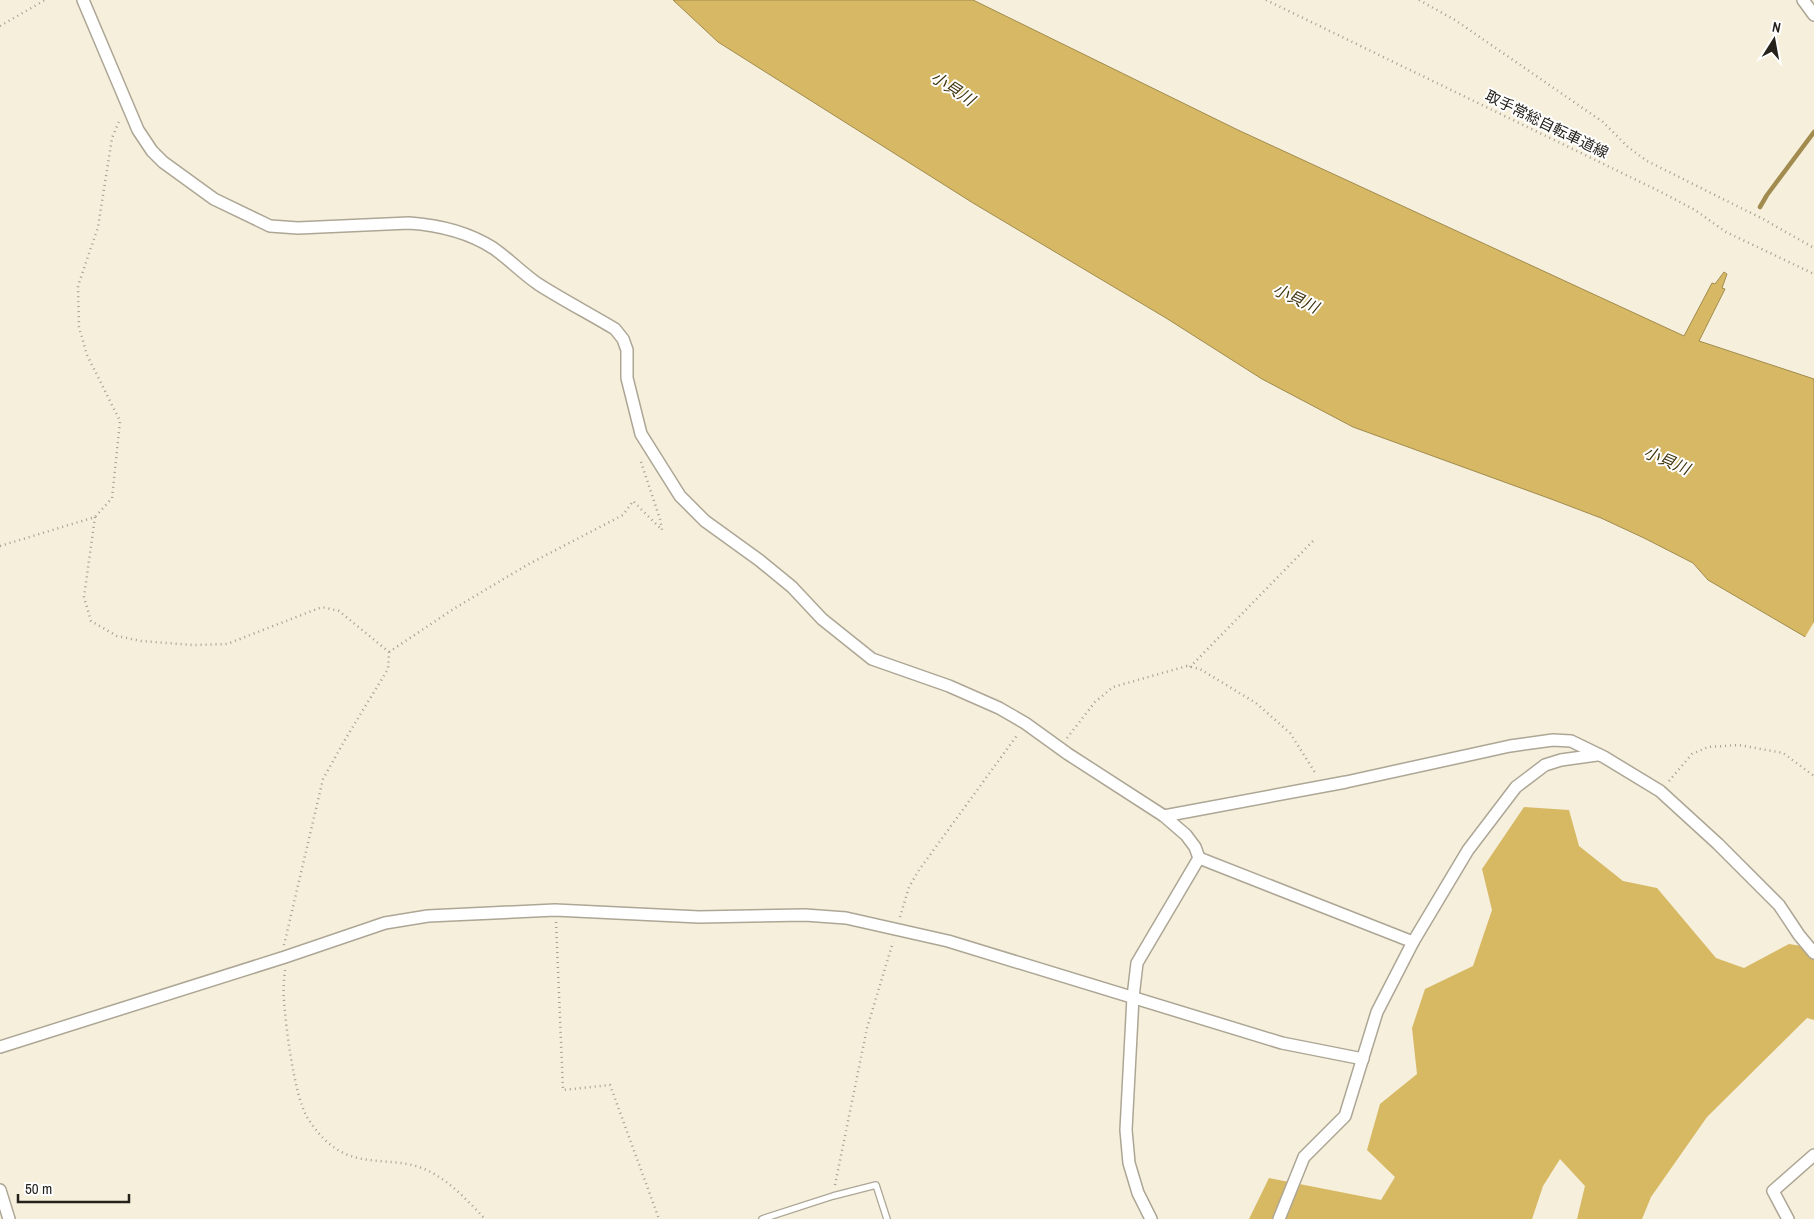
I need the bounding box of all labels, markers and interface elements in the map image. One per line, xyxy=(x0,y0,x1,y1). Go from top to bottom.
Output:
north arrow xyxy=(1749,15,1799,65)
text: N xyxy=(1771,18,1782,37)
water label: 小貝川 xyxy=(927,66,981,111)
street label: 取手常総自転車道線 xyxy=(1482,85,1612,163)
water label: 小貝川 xyxy=(1270,278,1324,319)
water label: 小貝川 xyxy=(1641,440,1695,480)
scale bar xyxy=(18,1172,129,1204)
text: 50 m xyxy=(25,1178,52,1199)

